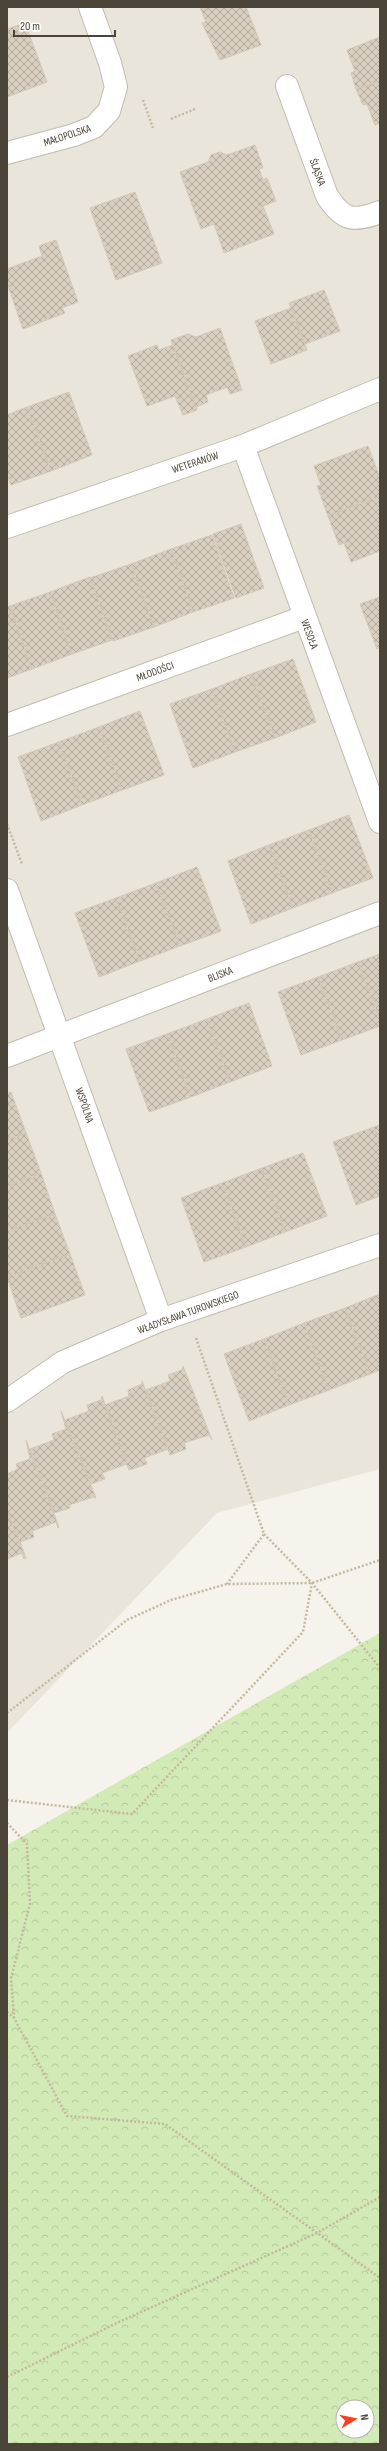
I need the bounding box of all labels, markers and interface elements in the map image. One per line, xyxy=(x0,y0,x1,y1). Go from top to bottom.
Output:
scale bar xyxy=(14,12,115,38)
text: 20 m xyxy=(20,19,40,34)
street label: MAŁOPOLSKA xyxy=(42,122,93,149)
street label: ŚLĄSKA xyxy=(307,157,329,188)
street label: WETERANÓW xyxy=(170,449,220,476)
street label: WESOŁA xyxy=(298,618,321,651)
street label: MŁODOŚCI xyxy=(135,659,176,684)
street label: BLISKA xyxy=(206,964,235,985)
street label: WSPÓLNA xyxy=(72,1086,97,1125)
street label: WŁADYSŁAWA TUROWSKIEGO xyxy=(136,1288,241,1337)
north arrow xyxy=(335,2399,375,2439)
text: N xyxy=(357,2413,371,2421)

